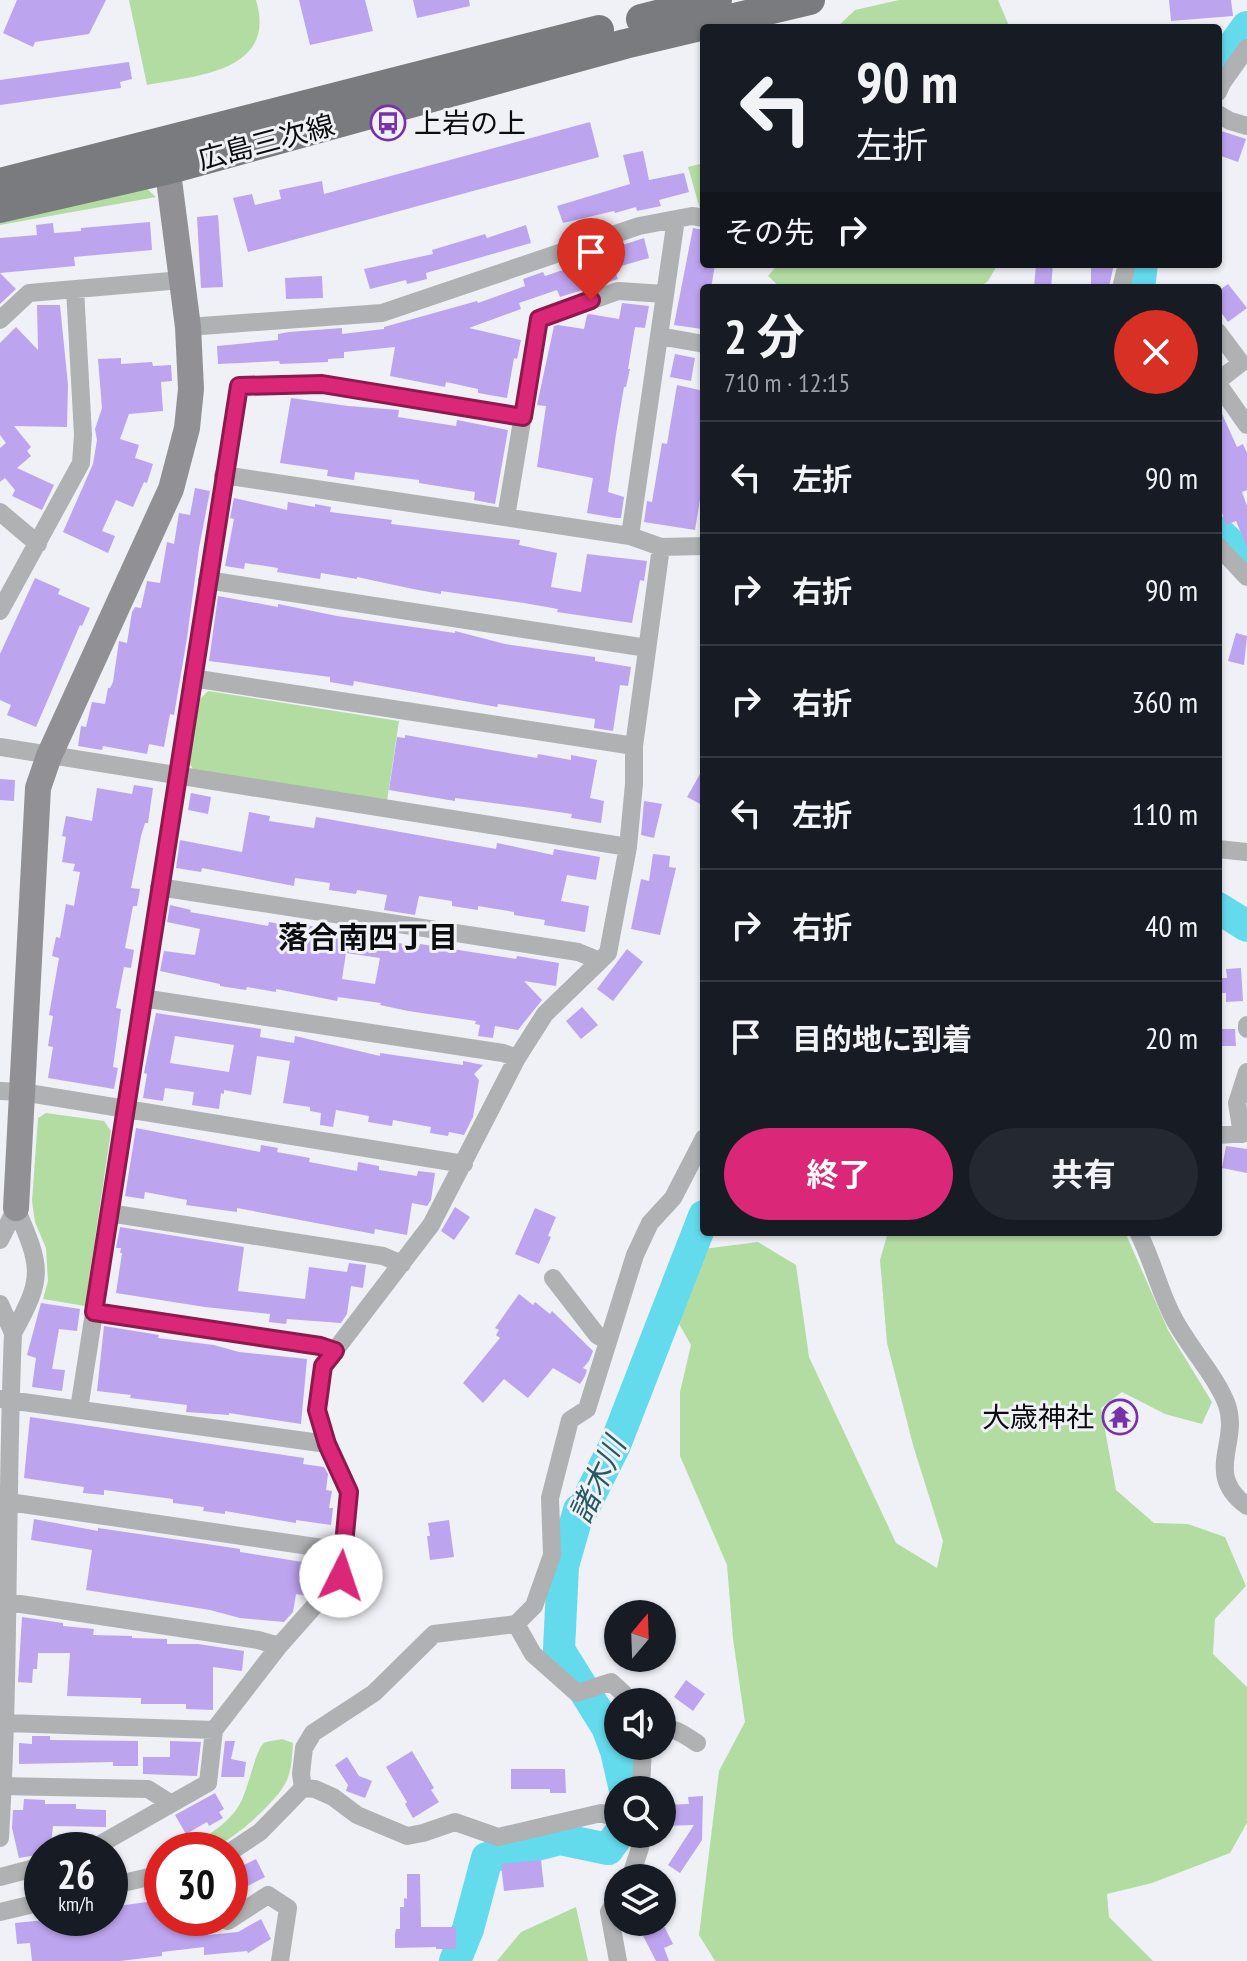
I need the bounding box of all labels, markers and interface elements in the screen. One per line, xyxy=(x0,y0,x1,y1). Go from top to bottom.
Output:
text: 90 m xyxy=(856,46,958,118)
icon: left xyxy=(724,56,828,160)
bus stop icon: 上岩の上 xyxy=(369,104,407,142)
place label: 上岩の上 xyxy=(414,104,526,141)
street label: 広島三次線 xyxy=(193,106,338,178)
text: 左折 xyxy=(856,121,928,168)
icon: right xyxy=(830,208,874,252)
text: その先 xyxy=(724,212,814,251)
pin xyxy=(557,218,625,300)
icon: arrive xyxy=(569,230,613,274)
text: 2 分 xyxy=(724,305,805,367)
button: close xyxy=(1114,310,1198,394)
text: 710 m · 12:15 xyxy=(724,366,850,399)
icon: left xyxy=(724,455,768,499)
text: 90 m xyxy=(1145,458,1198,497)
text: 左折 xyxy=(792,459,852,498)
icon: right xyxy=(724,567,768,611)
text: 90 m xyxy=(1145,570,1198,609)
text: 右折 xyxy=(792,571,852,610)
icon: right xyxy=(724,679,768,723)
text: 360 m xyxy=(1132,682,1198,721)
text: 右折 xyxy=(792,683,852,722)
icon: left xyxy=(724,791,768,835)
text: 110 m xyxy=(1132,794,1198,833)
text: 左折 xyxy=(792,795,852,834)
icon: right xyxy=(724,903,768,947)
text: 40 m xyxy=(1145,906,1198,945)
text: 右折 xyxy=(792,907,852,946)
district label: 落合南四丁目 xyxy=(278,917,458,956)
icon: arrive xyxy=(724,1015,768,1059)
text: 20 m xyxy=(1145,1018,1198,1057)
text: 目的地に到着 xyxy=(792,1019,972,1058)
button: 終了 xyxy=(724,1128,953,1220)
button: 共有 xyxy=(969,1128,1198,1220)
place label: 大歳神社 xyxy=(982,1398,1094,1435)
temple icon: 大歳神社 xyxy=(1101,1398,1139,1436)
water label: 諸木川 xyxy=(560,1428,635,1528)
position arrow xyxy=(299,1534,383,1618)
north arrow xyxy=(604,1600,676,1672)
map controls xyxy=(604,1600,676,1936)
button: sound xyxy=(604,1688,676,1760)
button: search xyxy=(604,1776,676,1848)
speed limit sign: 30 xyxy=(144,1832,248,1936)
text: 26 xyxy=(57,1848,95,1900)
button: layers xyxy=(604,1864,676,1936)
text: km/h xyxy=(58,1891,94,1917)

